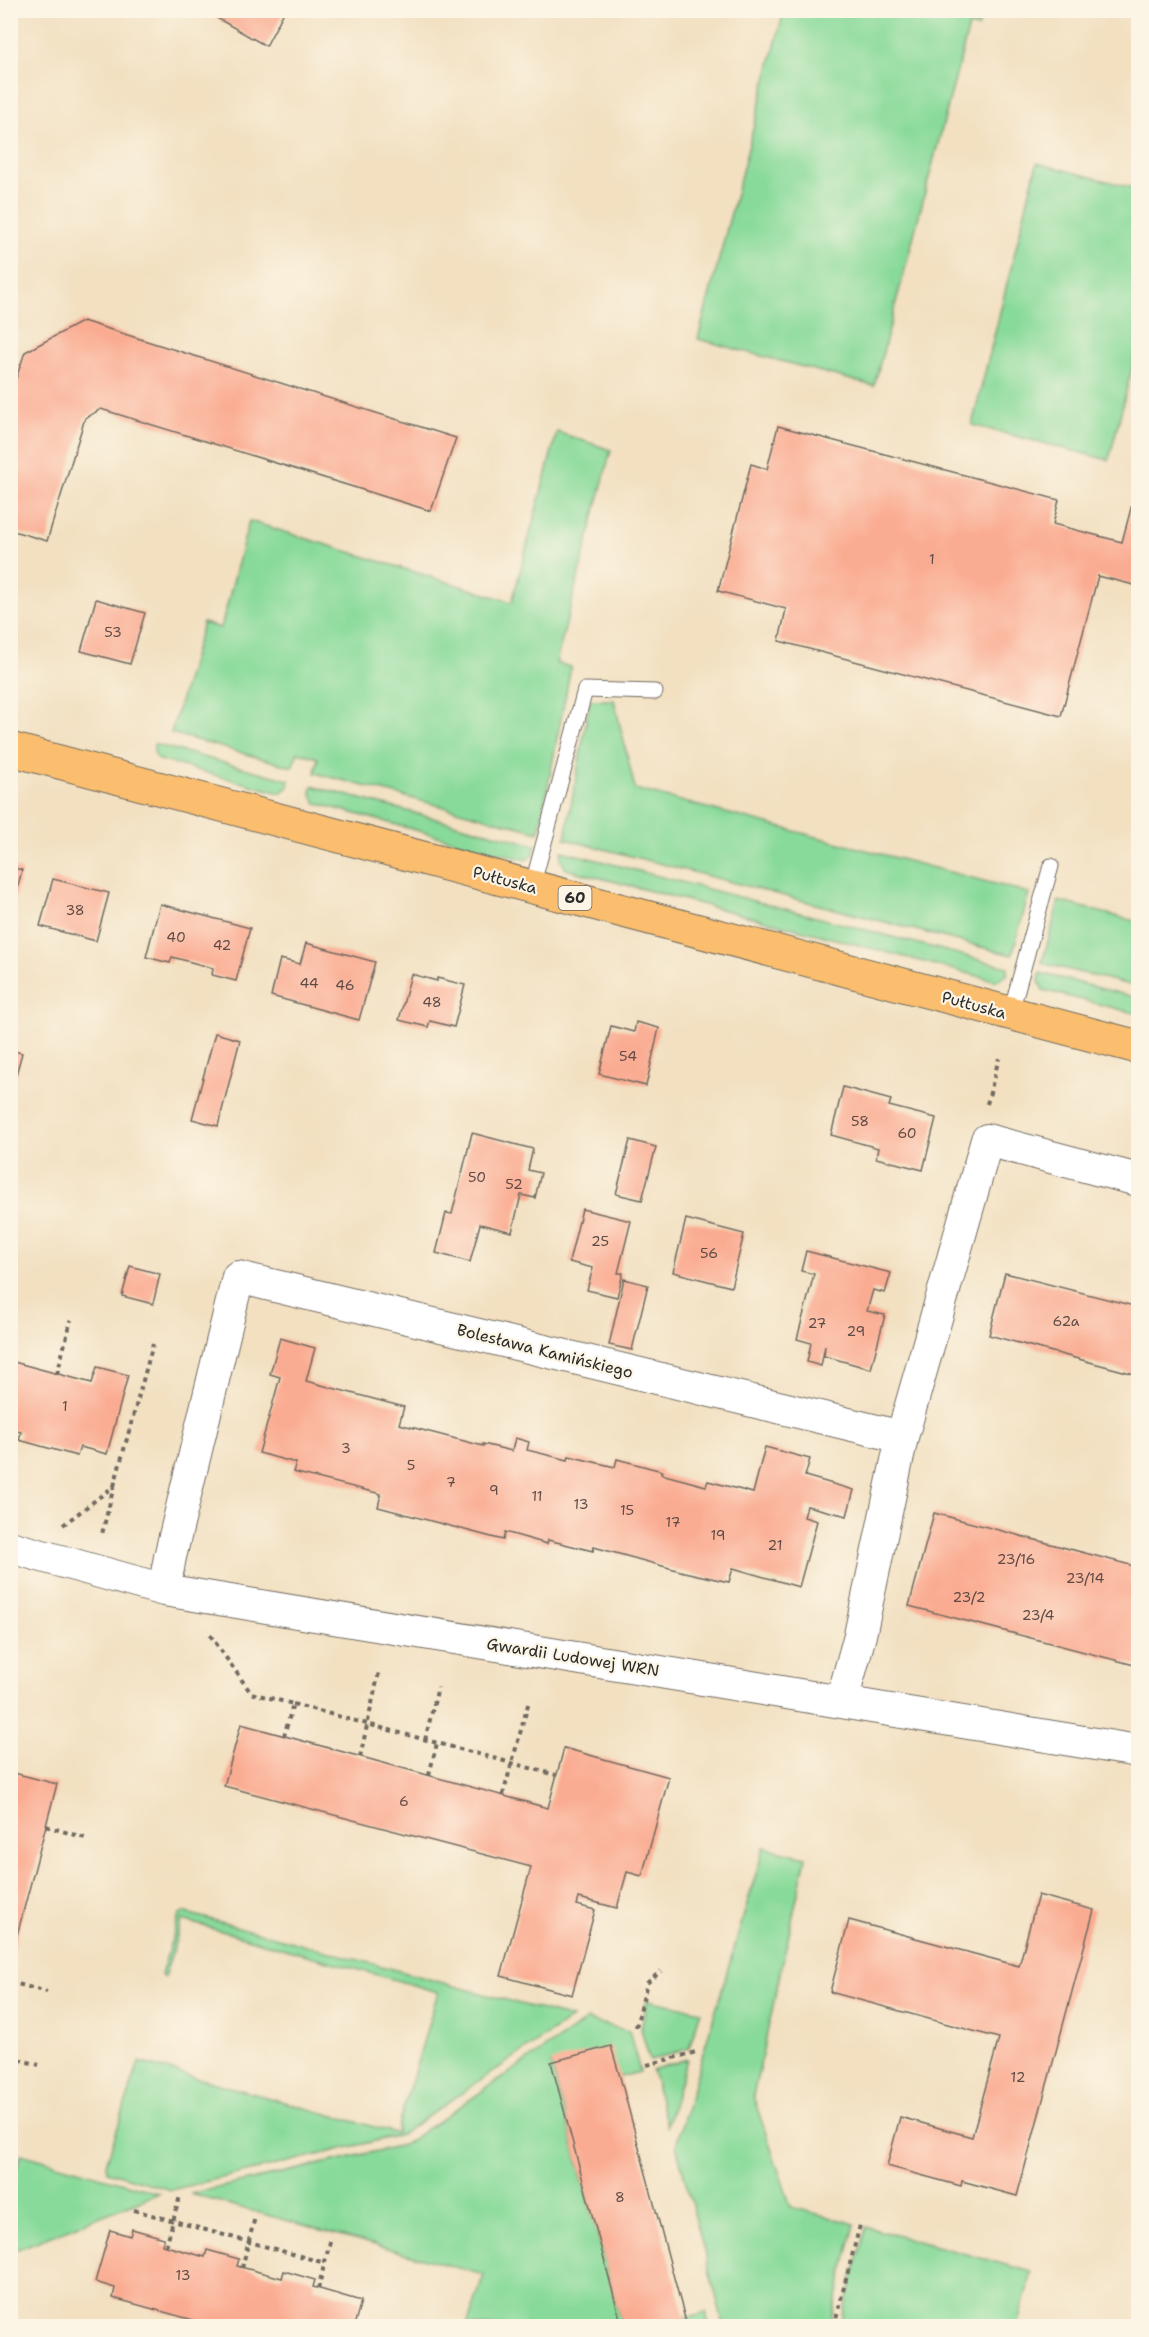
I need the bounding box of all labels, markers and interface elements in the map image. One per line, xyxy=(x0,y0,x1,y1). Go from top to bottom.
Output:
house number: 1 xyxy=(929,550,935,568)
house number: 53 xyxy=(104,623,122,641)
street label: Pułtuska xyxy=(470,861,540,899)
road number: 60 xyxy=(558,886,592,910)
house number: 38 xyxy=(65,901,85,919)
house number: 40 xyxy=(166,928,186,946)
house number: 42 xyxy=(213,936,231,954)
house number: 44 xyxy=(299,974,319,992)
house number: 46 xyxy=(335,976,355,994)
street label: Pułtuska xyxy=(939,986,1009,1024)
house number: 48 xyxy=(422,993,442,1011)
house number: 54 xyxy=(619,1047,637,1065)
house number: 58 xyxy=(851,1112,869,1130)
house number: 60 xyxy=(897,1124,917,1142)
house number: 50 xyxy=(468,1168,486,1186)
house number: 52 xyxy=(505,1175,523,1193)
house number: 25 xyxy=(591,1232,609,1250)
house number: 56 xyxy=(700,1244,718,1262)
house number: 62a xyxy=(1053,1312,1080,1330)
house number: 27 xyxy=(808,1314,826,1332)
street label: Bolesława Kamińskiego xyxy=(455,1319,635,1383)
house number: 29 xyxy=(847,1322,865,1340)
house number: 1 xyxy=(62,1397,68,1415)
house number: 3 xyxy=(341,1439,351,1457)
house number: 5 xyxy=(407,1456,415,1474)
house number: 7 xyxy=(446,1473,456,1491)
house number: 9 xyxy=(489,1481,499,1499)
house number: 11 xyxy=(531,1487,543,1505)
house number: 13 xyxy=(574,1495,588,1513)
house number: 15 xyxy=(620,1501,634,1519)
house number: 17 xyxy=(666,1513,680,1531)
house number: 19 xyxy=(710,1526,726,1544)
house number: 21 xyxy=(768,1536,782,1554)
house number: 23/16 xyxy=(997,1550,1035,1568)
house number: 23/14 xyxy=(1066,1569,1104,1587)
house number: 23/2 xyxy=(952,1588,986,1606)
house number: 23/4 xyxy=(1022,1606,1055,1624)
street label: Gwardii Ludowej WRN xyxy=(485,1633,661,1681)
house number: 6 xyxy=(399,1792,409,1810)
house number: 12 xyxy=(1011,2068,1025,2086)
house number: 8 xyxy=(615,2188,625,2206)
house number: 13 xyxy=(176,2266,190,2284)

